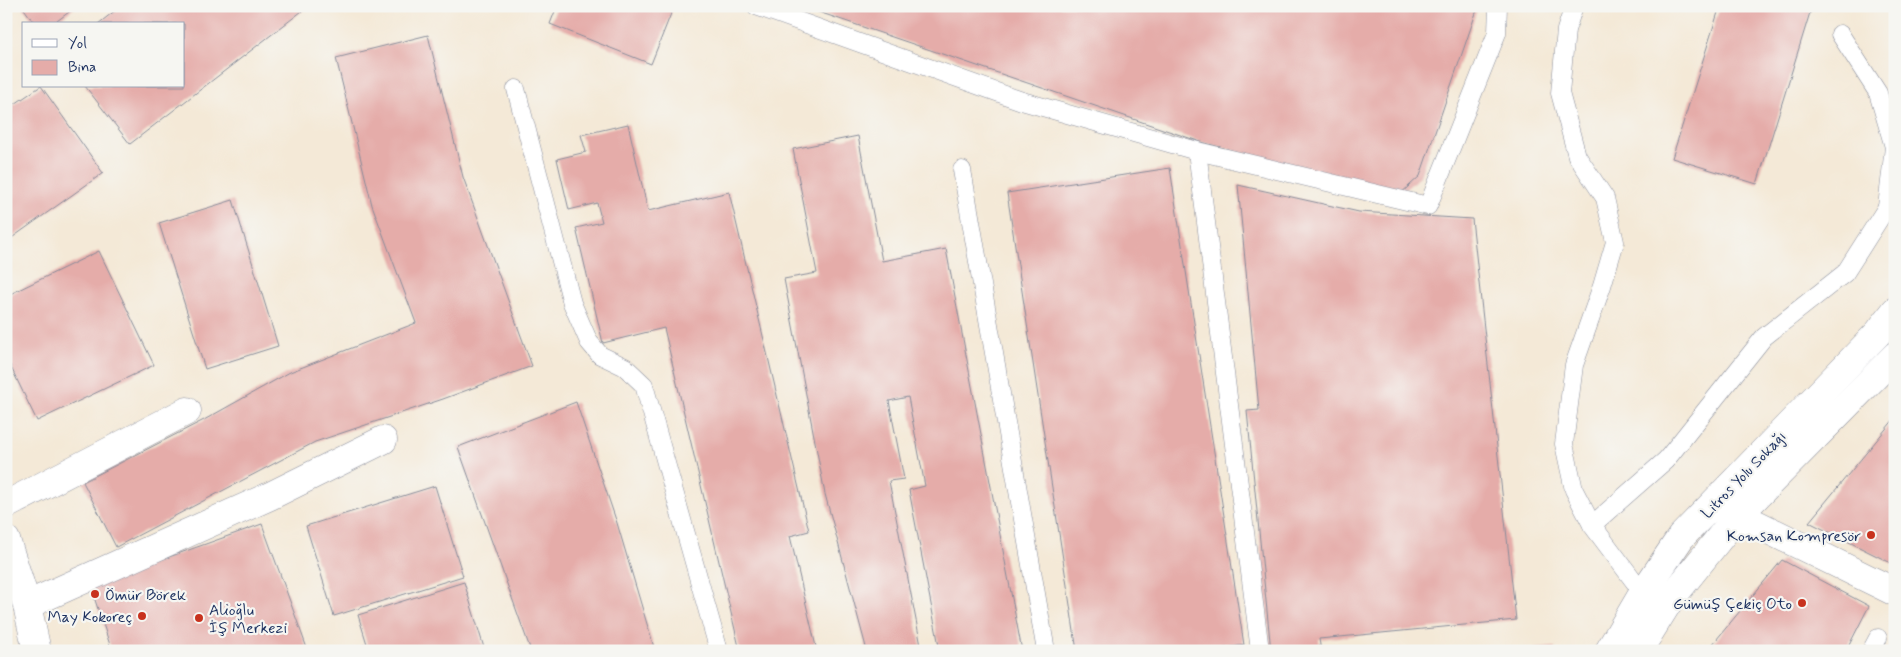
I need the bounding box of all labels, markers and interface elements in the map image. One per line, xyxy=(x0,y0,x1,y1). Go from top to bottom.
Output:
legend xyxy=(22,22,185,88)
text: Yol xyxy=(68,34,87,54)
text: Bina xyxy=(68,58,96,78)
street label: Litros Yolu Sokağı xyxy=(1697,427,1791,523)
place label: Komsan Kompresör xyxy=(1727,526,1861,547)
marker: Komsan Kompresör xyxy=(1865,529,1877,541)
place label: Ömür Börek xyxy=(105,585,186,606)
marker: Ömür Börek xyxy=(89,588,101,600)
place label: Gümüş Çekiç Oto xyxy=(1673,594,1792,615)
marker: Gümüş Çekiç Oto xyxy=(1796,597,1808,609)
place label: Alioğlu İş Merkezi xyxy=(209,600,287,639)
place label: May Kokoreç xyxy=(48,607,132,628)
marker: May Kokoreç xyxy=(136,610,148,622)
marker: Alioğlu İş Merkezi xyxy=(193,612,205,624)

